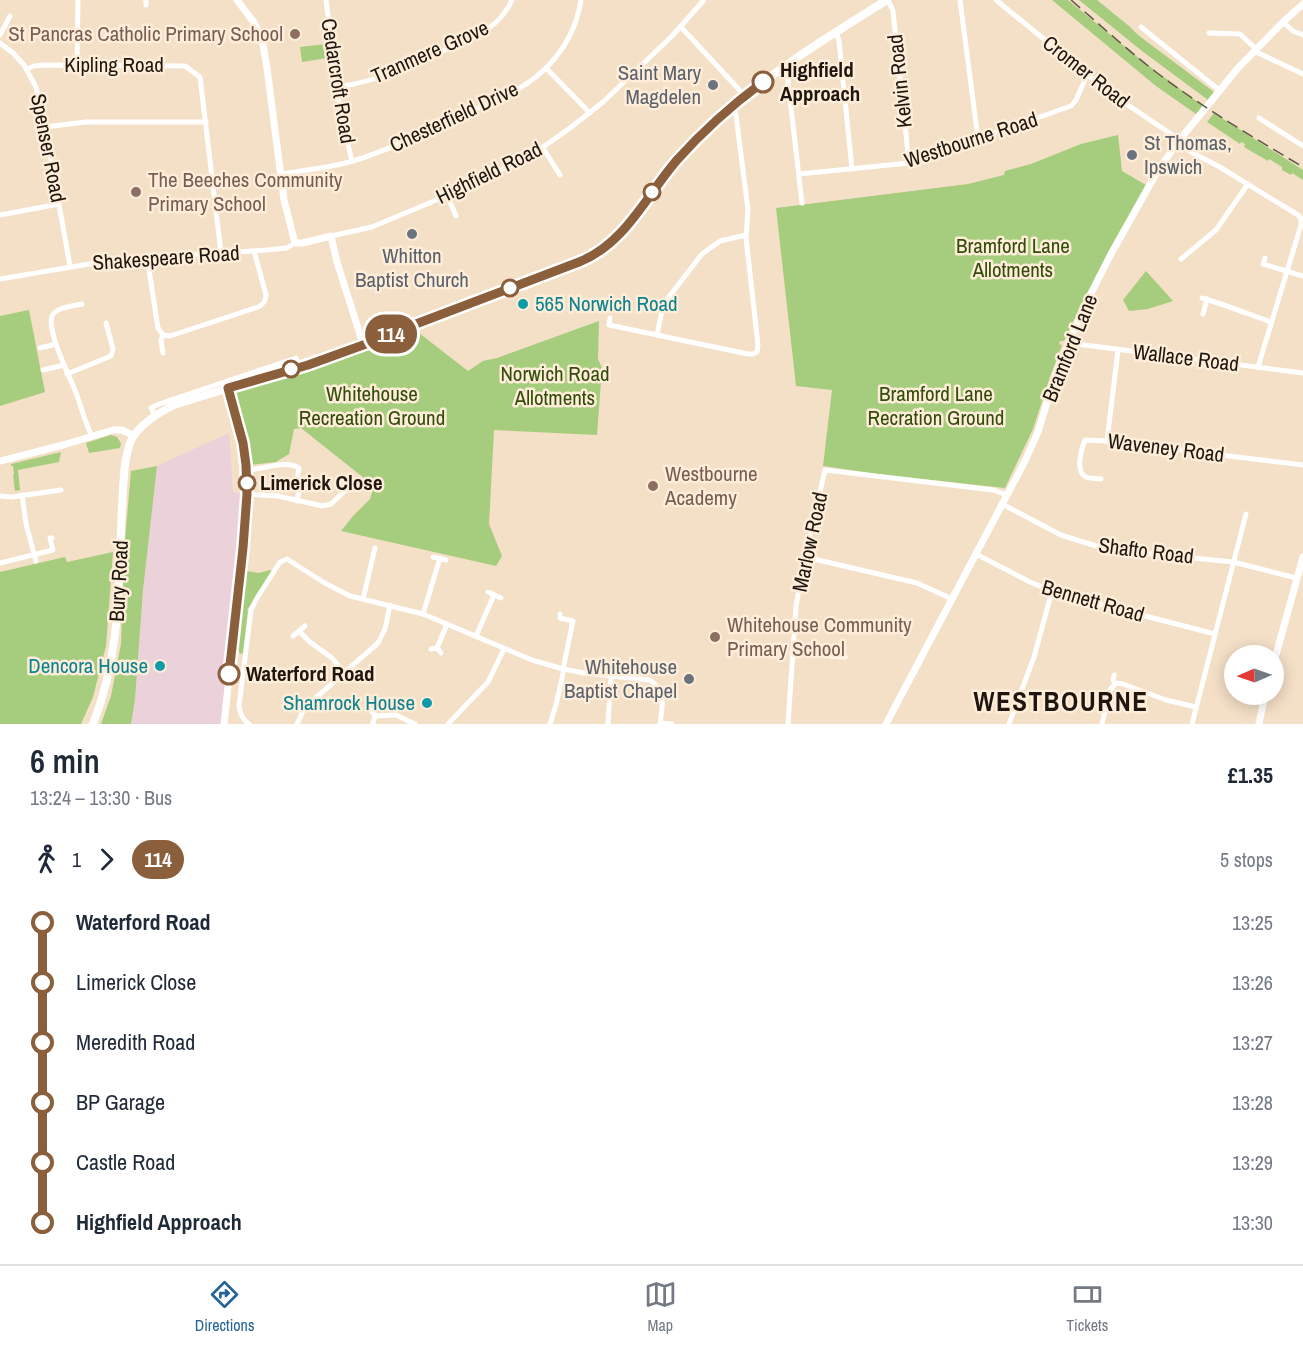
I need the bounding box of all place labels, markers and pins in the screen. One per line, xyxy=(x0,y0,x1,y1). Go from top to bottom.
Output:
place label: St Pancras Catholic Primary School xyxy=(8,19,283,48)
marker: St Pancras Catholic Primary School xyxy=(288,27,302,41)
place label: Highfield Approach xyxy=(780,55,860,108)
place label: Saint Mary Magdelen xyxy=(618,58,701,111)
marker: Highfield Approach xyxy=(752,71,774,93)
marker: Saint Mary Magdelen xyxy=(706,78,720,92)
place label: St Thomas, Ipswich xyxy=(1144,128,1232,181)
marker: St Thomas, Ipswich xyxy=(1125,148,1139,162)
place label: The Beeches Community Primary School xyxy=(148,165,343,218)
unlabelled marker xyxy=(643,183,661,201)
marker: The Beeches Community Primary School xyxy=(129,185,143,199)
marker: Whitton Baptist Church xyxy=(405,227,419,241)
place label: Whitton Baptist Church xyxy=(355,241,469,294)
unlabelled marker xyxy=(501,279,519,297)
place label: 565 Norwich Road xyxy=(535,289,678,318)
marker: 565 Norwich Road xyxy=(516,297,530,311)
unlabelled marker xyxy=(282,360,300,378)
place label: Westbourne Academy xyxy=(664,459,758,512)
place label: Limerick Close xyxy=(260,468,383,497)
marker: Limerick Close xyxy=(238,474,256,492)
marker: Westbourne Academy xyxy=(646,479,660,493)
place label: Whitehouse Community Primary School xyxy=(727,610,912,663)
marker: Whitehouse Community Primary School xyxy=(708,630,722,644)
place label: Dencora House xyxy=(28,651,148,680)
place label: Whitehouse Baptist Chapel xyxy=(564,652,677,705)
marker: Dencora House xyxy=(153,659,167,673)
place label: Waterford Road xyxy=(246,659,375,688)
marker: Waterford Road xyxy=(218,663,240,685)
marker: Whitehouse Baptist Chapel xyxy=(682,672,696,686)
place label: Shamrock House xyxy=(283,688,415,717)
marker: Shamrock House xyxy=(420,696,434,710)

